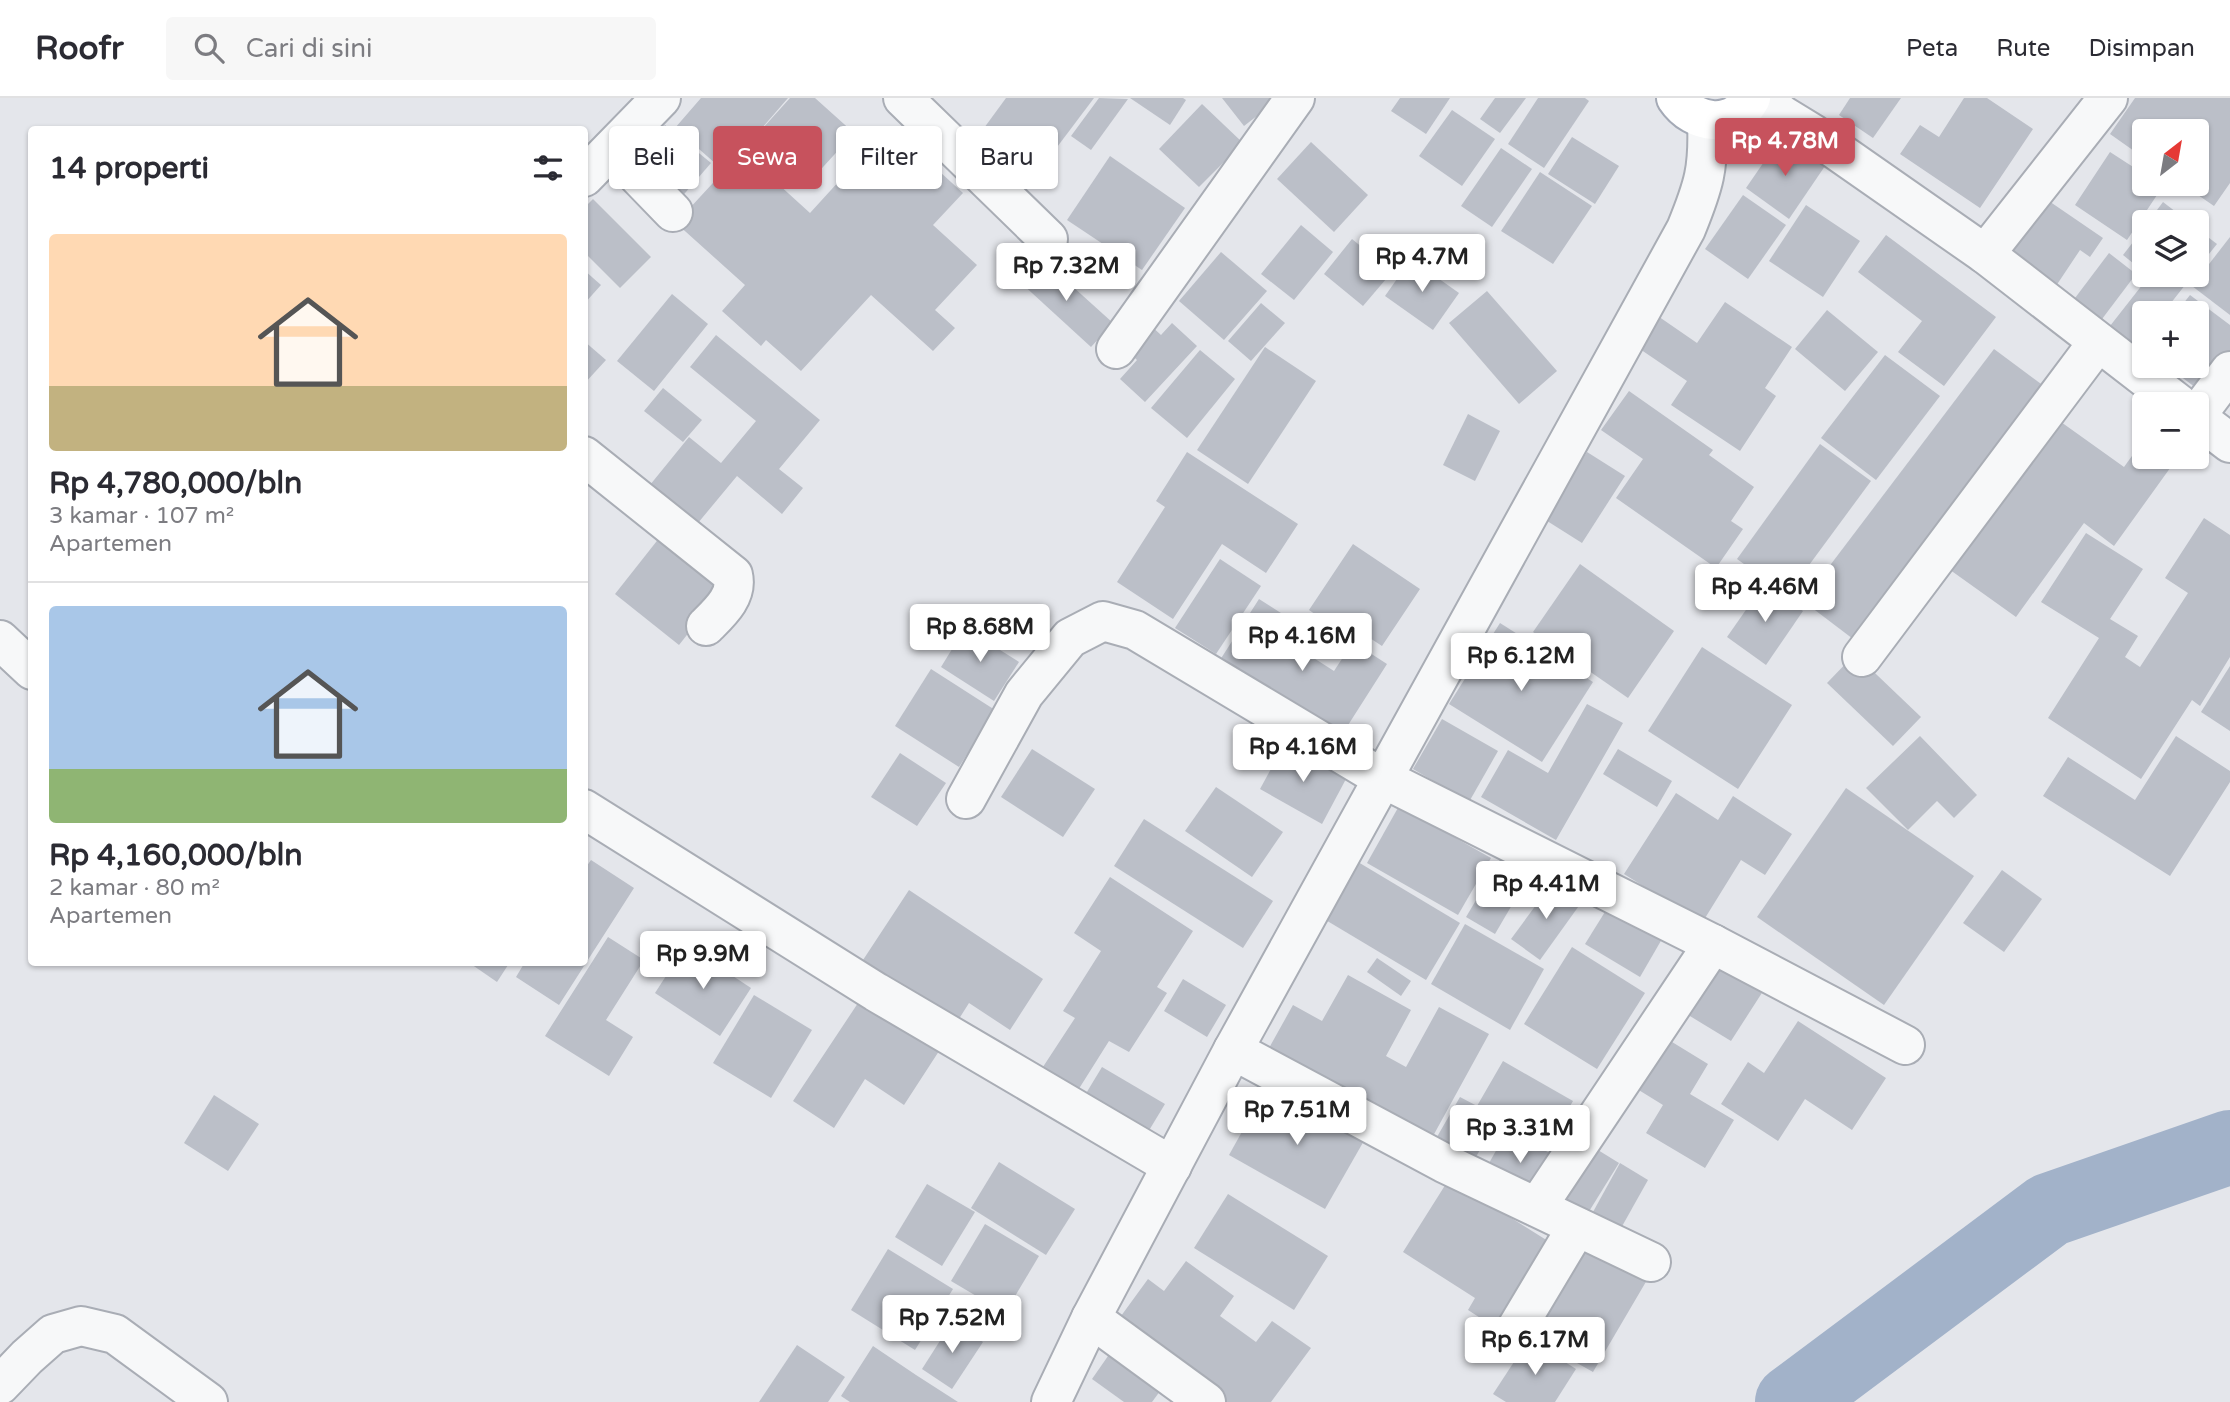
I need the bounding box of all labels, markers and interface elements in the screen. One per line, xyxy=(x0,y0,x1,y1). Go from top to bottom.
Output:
search box xyxy=(166,17,656,80)
text: Roofr xyxy=(35,29,124,68)
icon: search xyxy=(190,29,228,67)
text: Cari di sini xyxy=(246,33,373,64)
text: Peta xyxy=(1906,34,1958,63)
text: Rute xyxy=(1996,34,2050,63)
text: Disimpan xyxy=(2088,34,2195,63)
pin: Rp 4.78M xyxy=(1713,118,1857,178)
north arrow xyxy=(2132,119,2208,196)
map controls xyxy=(2132,119,2209,469)
chip: Beli xyxy=(609,126,699,189)
chip: Sewa xyxy=(713,126,822,189)
chip: Filter xyxy=(836,126,942,189)
chip: Baru xyxy=(956,126,1058,189)
text: Rp 4.78M xyxy=(1731,127,1839,155)
icon: filters xyxy=(529,149,567,187)
text: 14 properti xyxy=(49,150,209,187)
button: layers xyxy=(2132,210,2209,287)
pin: Rp 4.7M xyxy=(1357,234,1487,294)
text: Rp 4.7M xyxy=(1375,243,1469,271)
pin: Rp 7.32M xyxy=(994,244,1138,303)
text: Rp 7.32M xyxy=(1012,252,1120,280)
icon: home xyxy=(245,279,371,405)
button: + xyxy=(2132,301,2209,378)
button: − xyxy=(2132,392,2209,469)
text: Rp 4,780,000/bln xyxy=(49,465,302,502)
text: 3 kamar · 107 m² xyxy=(49,502,234,530)
text: Apartemen xyxy=(49,530,172,558)
pin: Rp 4.46M xyxy=(1693,564,1837,624)
text: Rp 4.46M xyxy=(1711,573,1819,601)
pin: Rp 8.68M xyxy=(908,604,1052,664)
text: Rp 8.68M xyxy=(926,613,1034,641)
pin: Rp 4.16M xyxy=(1230,614,1374,673)
text: Rp 4.16M xyxy=(1248,622,1356,650)
pin: Rp 6.12M xyxy=(1449,634,1593,693)
text: Rp 6.12M xyxy=(1467,642,1575,670)
icon: home xyxy=(245,651,371,777)
pin: Rp 4.16M xyxy=(1231,724,1375,784)
text: Rp 4.16M xyxy=(1249,733,1357,761)
text: Rp 4,160,000/bln xyxy=(49,837,303,874)
pin: Rp 4.41M xyxy=(1474,862,1618,921)
text: Rp 4.41M xyxy=(1492,870,1600,898)
text: 2 kamar · 80 m² xyxy=(49,874,220,902)
text: Apartemen xyxy=(49,902,172,930)
pin: Rp 9.9M xyxy=(638,932,768,991)
text: Rp 9.9M xyxy=(656,940,750,968)
pin: Rp 7.51M xyxy=(1225,1088,1369,1147)
text: Rp 7.51M xyxy=(1243,1096,1351,1124)
pin: Rp 3.31M xyxy=(1448,1105,1592,1165)
text: Rp 3.31M xyxy=(1466,1114,1574,1142)
pin: Rp 7.52M xyxy=(880,1296,1024,1355)
text: Rp 7.52M xyxy=(898,1304,1006,1332)
pin: Rp 6.17M xyxy=(1463,1318,1607,1377)
text: Rp 6.17M xyxy=(1481,1326,1589,1354)

